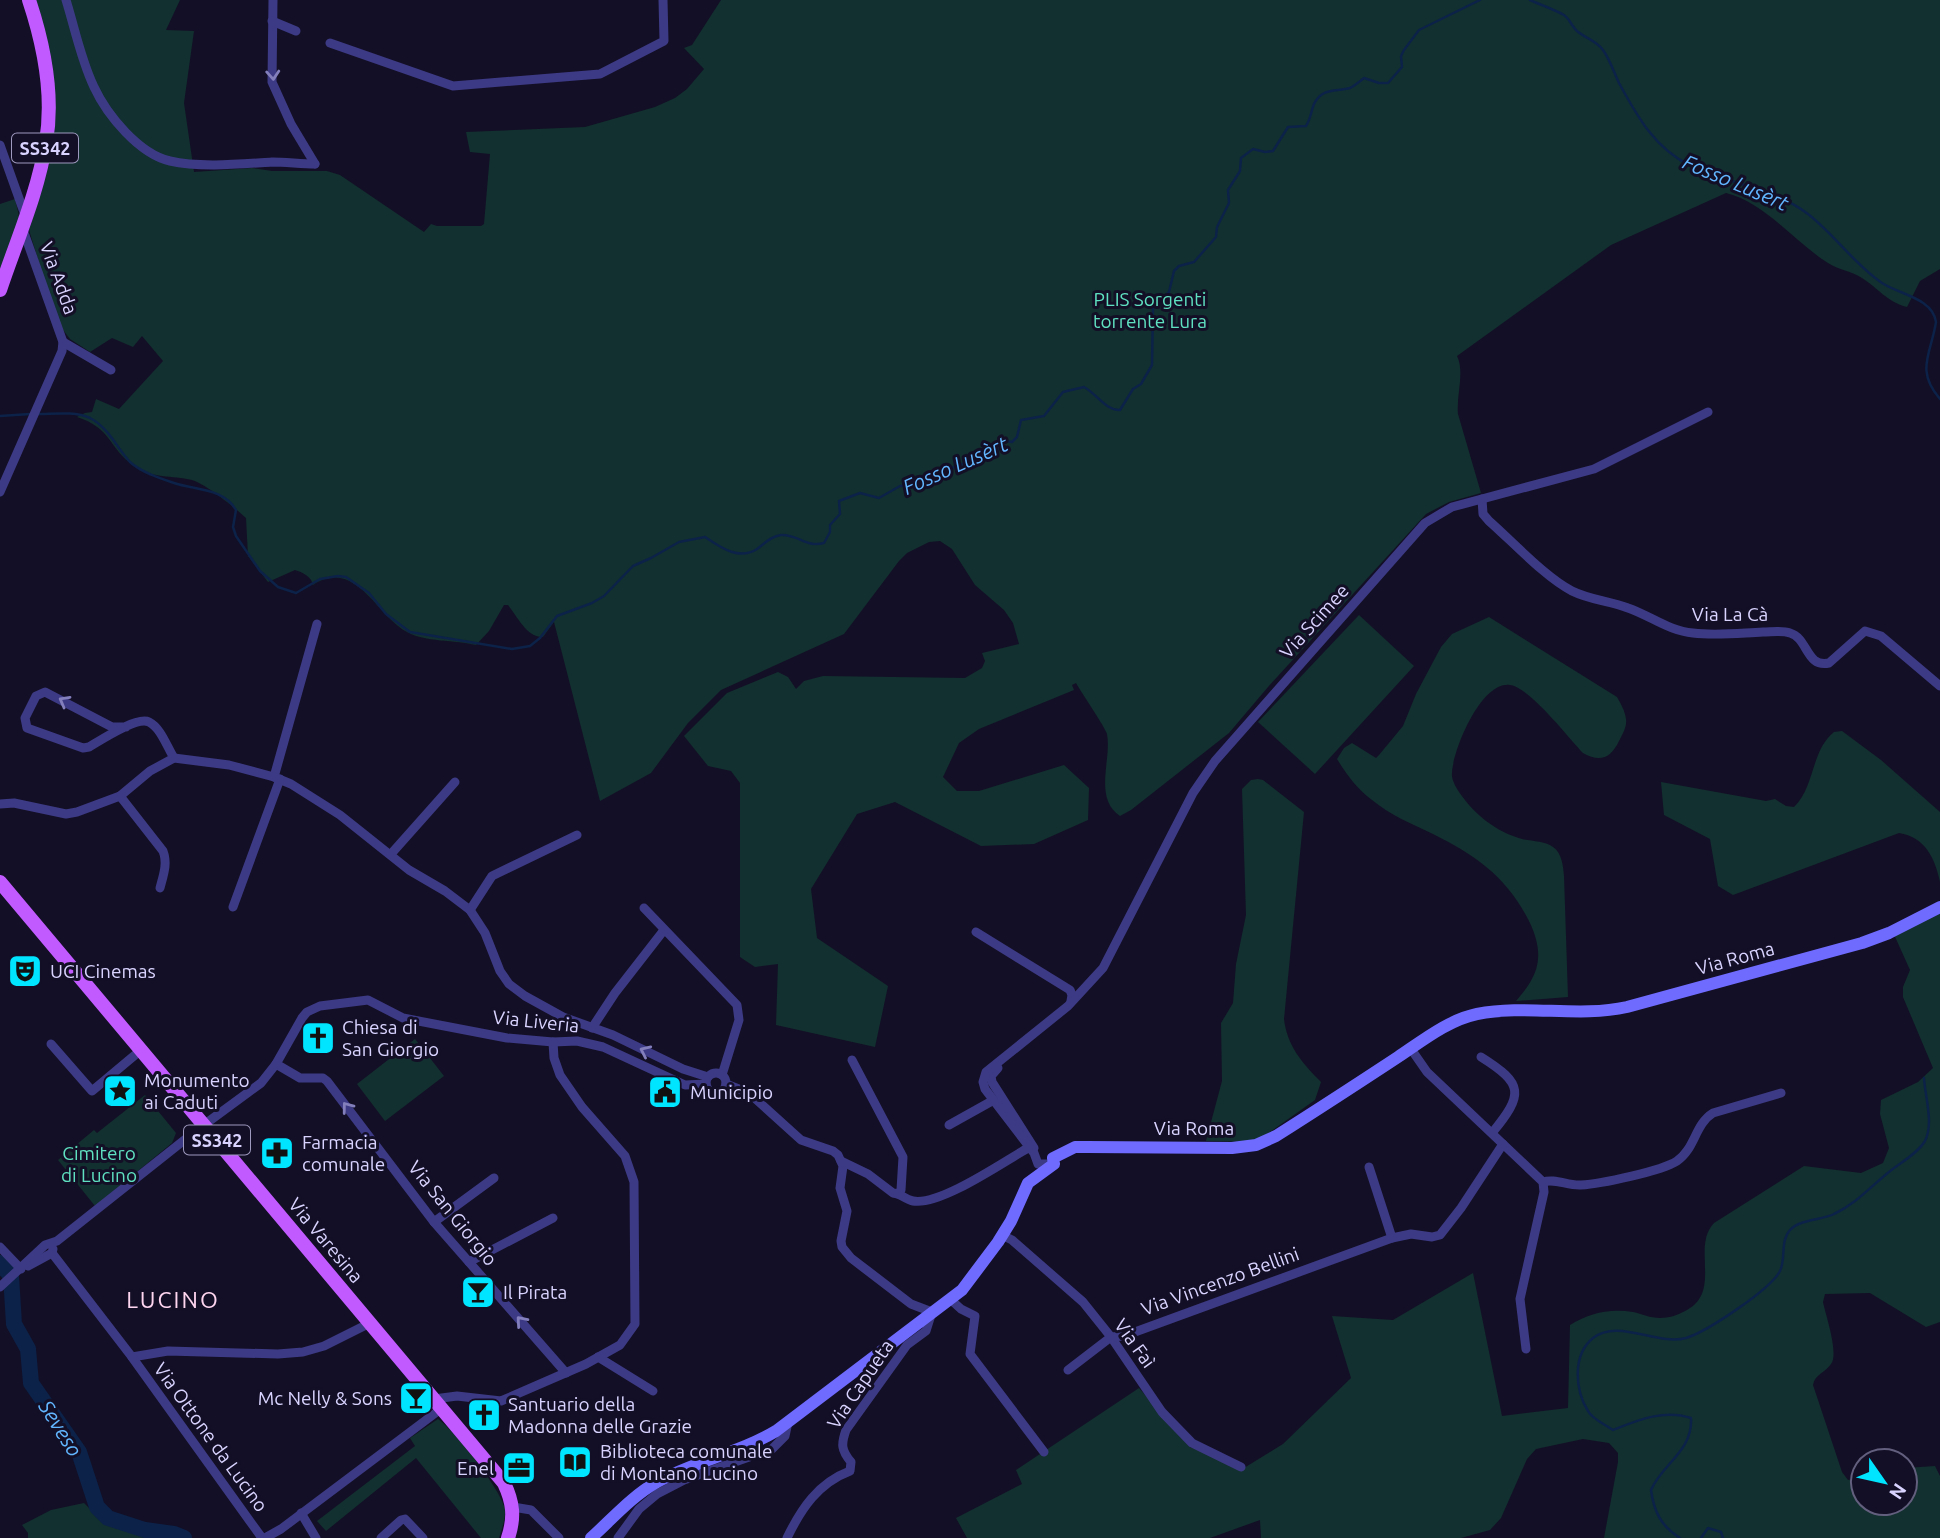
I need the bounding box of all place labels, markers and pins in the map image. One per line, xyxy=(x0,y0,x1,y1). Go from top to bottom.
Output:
theatre icon: UCI Cinemas xyxy=(6,952,44,990)
place label: UCI Cinemas xyxy=(50,960,156,982)
place label: Chiesa di San Giorgio xyxy=(342,1016,439,1060)
church icon: Chiesa di San Giorgio xyxy=(299,1019,337,1057)
place label: Monumento ai Caduti xyxy=(144,1069,250,1113)
place icon: Monumento ai Caduti xyxy=(101,1072,139,1110)
public building icon: Municipio xyxy=(646,1073,684,1111)
place label: Municipio xyxy=(690,1081,773,1103)
place label: Farmacia comunale xyxy=(302,1131,385,1175)
pharmacy icon: Farmacia comunale xyxy=(258,1134,296,1172)
bar icon: Il Pirata xyxy=(459,1273,497,1311)
place label: Il Pirata xyxy=(503,1281,567,1303)
bar icon: Mc Nelly & Sons xyxy=(397,1379,435,1417)
place label: Mc Nelly & Sons xyxy=(258,1387,392,1409)
place label: Santuario della Madonna delle Grazie xyxy=(508,1393,692,1437)
church icon: Santuario della Madonna delle Grazie xyxy=(465,1396,503,1434)
place label: Biblioteca comunale di Montano Lucino xyxy=(600,1440,773,1484)
library icon: Biblioteca comunale di Montano Lucino xyxy=(556,1443,594,1481)
office icon: Enel xyxy=(500,1449,538,1487)
place label: Enel xyxy=(457,1457,494,1479)

